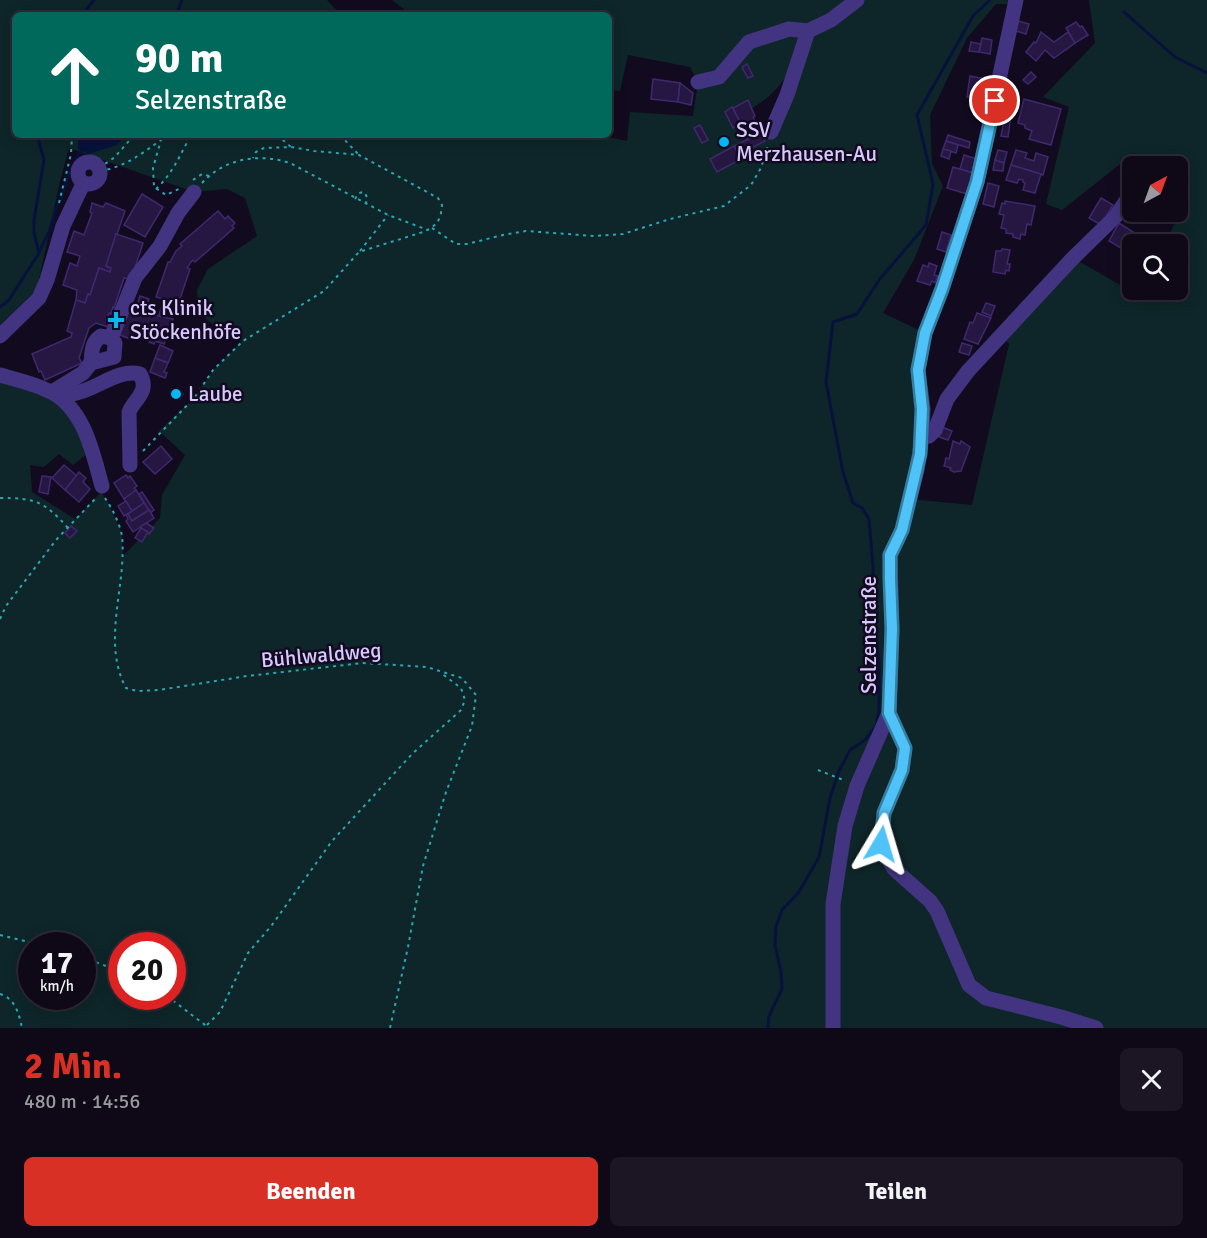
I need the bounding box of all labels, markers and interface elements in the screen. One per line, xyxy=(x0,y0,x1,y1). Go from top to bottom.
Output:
text: 90 m xyxy=(135,33,224,84)
icon: ahead xyxy=(36,36,114,114)
pin xyxy=(969,75,1020,126)
text: Selzenstraße xyxy=(135,84,287,117)
icon: arrive xyxy=(978,84,1011,117)
place label: SSV Merzhausen-Au xyxy=(736,117,877,167)
marker: SSV Merzhausen-Au xyxy=(717,135,731,149)
north arrow xyxy=(1122,156,1188,222)
map controls xyxy=(1122,156,1188,300)
button: search xyxy=(1122,234,1188,300)
place label: cts Klinik Stöckenhöfe xyxy=(130,295,241,345)
marker: cts Klinik Stöckenhöfe xyxy=(107,311,125,329)
place label: Laube xyxy=(188,381,242,407)
marker: Laube xyxy=(169,387,183,401)
street label: Selzenstraße xyxy=(856,576,882,694)
street label: Bühlwaldweg xyxy=(260,637,382,673)
position arrow xyxy=(849,812,913,876)
speed limit sign: 20 xyxy=(108,932,186,1010)
text: 17 xyxy=(41,945,73,982)
text: km/h xyxy=(40,977,74,995)
text: 2 Min. xyxy=(24,1044,122,1089)
button: close xyxy=(1120,1048,1183,1111)
text: 480 m · 14:56 xyxy=(24,1089,140,1114)
button: Beenden xyxy=(24,1157,598,1226)
button: Teilen xyxy=(610,1157,1183,1226)

